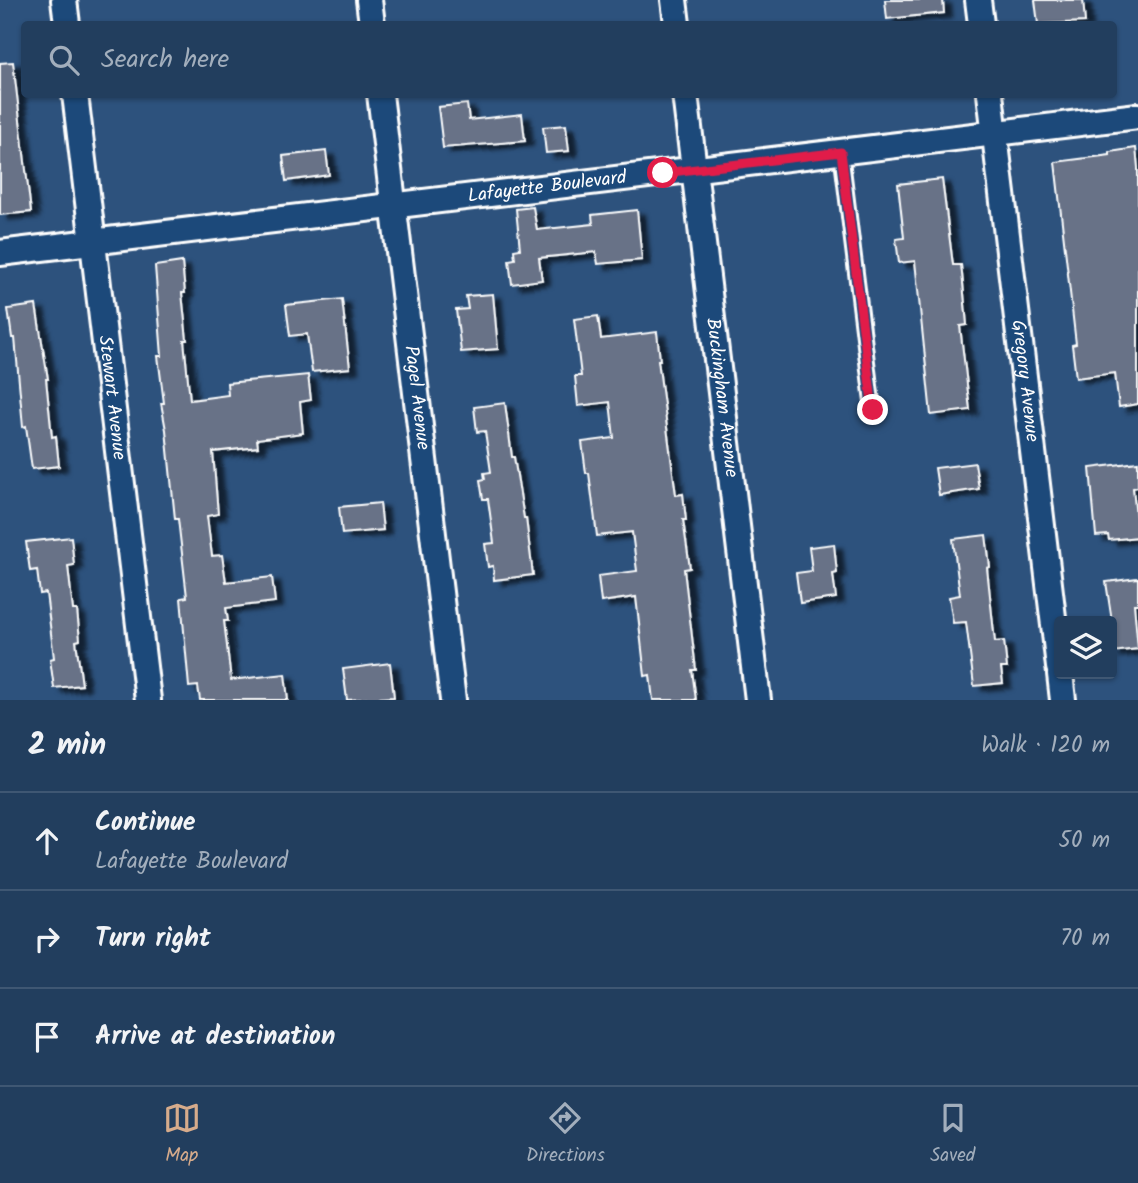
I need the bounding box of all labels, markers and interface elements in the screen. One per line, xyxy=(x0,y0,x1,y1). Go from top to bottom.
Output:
search box xyxy=(21,21,1117,98)
text: Search here xyxy=(101,39,229,81)
icon: search xyxy=(45,41,83,79)
route start xyxy=(647,157,678,188)
street label: Lafayette Boulevard xyxy=(466,163,629,212)
street label: Buckingham Avenue xyxy=(697,316,746,480)
street label: Gregory Avenue xyxy=(1002,318,1047,444)
street label: Stewart Avenue xyxy=(89,334,134,462)
street label: Pagel Avenue xyxy=(395,344,438,452)
route end xyxy=(857,394,888,425)
map controls xyxy=(1054,616,1117,679)
button: layers xyxy=(1054,616,1117,679)
text: 2 min xyxy=(28,722,106,770)
text: Walk · 120 m xyxy=(981,728,1110,764)
text: Continue xyxy=(95,802,196,844)
icon: ahead xyxy=(28,822,66,860)
text: 50 m xyxy=(1059,823,1110,859)
text: Lafayette Boulevard xyxy=(95,844,288,880)
text: Turn right xyxy=(95,918,211,960)
icon: right xyxy=(28,920,66,958)
text: 70 m xyxy=(1060,921,1110,957)
text: Arrive at destination xyxy=(95,1016,335,1058)
icon: arrive xyxy=(28,1018,66,1056)
tab: Map xyxy=(163,1099,201,1171)
tab: Directions xyxy=(526,1099,605,1171)
tab: Saved xyxy=(930,1099,975,1171)

